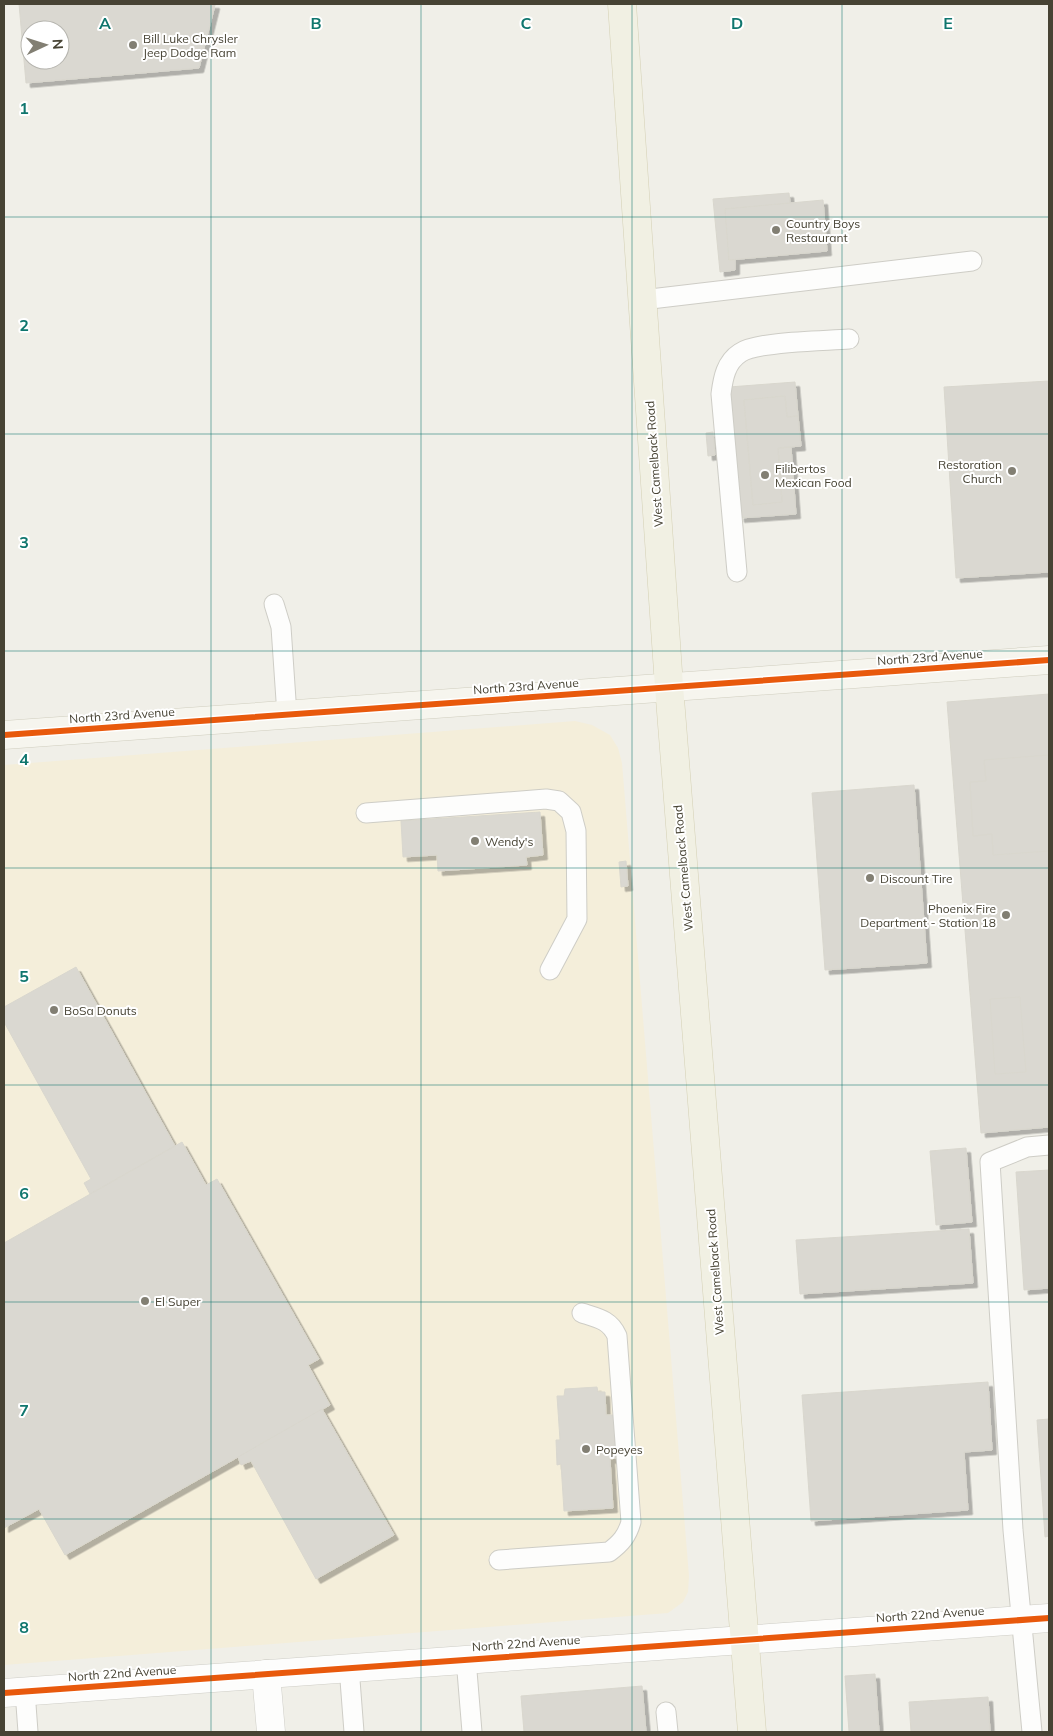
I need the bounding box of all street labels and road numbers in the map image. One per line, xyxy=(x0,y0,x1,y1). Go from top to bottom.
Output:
street label: West Camelback Road xyxy=(642,400,666,528)
street label: North 23rd Avenue xyxy=(877,646,983,668)
street label: North 23rd Avenue xyxy=(473,675,579,697)
street label: North 23rd Avenue xyxy=(69,704,175,726)
street label: West Camelback Road xyxy=(670,804,696,932)
street label: West Camelback Road xyxy=(703,1208,727,1336)
street label: North 22nd Avenue xyxy=(875,1603,985,1625)
street label: North 22nd Avenue xyxy=(471,1632,581,1654)
street label: North 22nd Avenue xyxy=(67,1662,177,1684)

